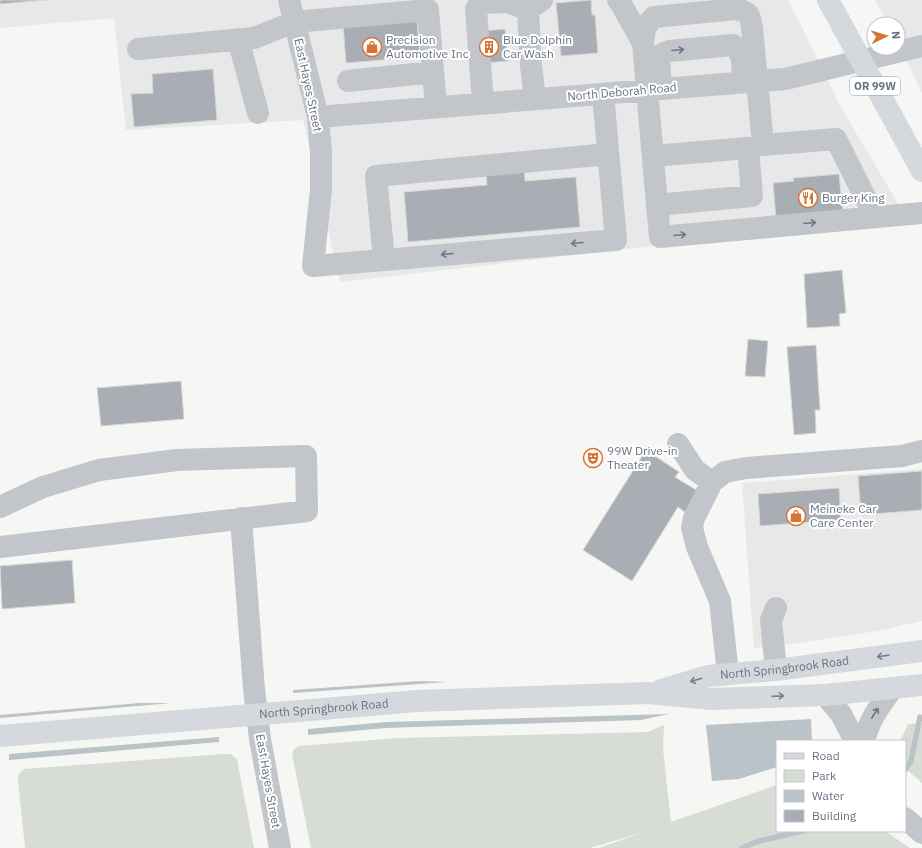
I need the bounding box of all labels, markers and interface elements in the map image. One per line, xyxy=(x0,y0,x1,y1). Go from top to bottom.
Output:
north arrow xyxy=(866,16,906,56)
text: N xyxy=(889,31,903,40)
place label: Precision Automotive Inc xyxy=(386,32,469,61)
place label: Blue Dolphin Car Wash xyxy=(503,32,572,61)
shop icon: Precision Automotive Inc xyxy=(361,36,383,58)
building icon: Blue Dolphin Car Wash xyxy=(478,36,500,58)
street label: East Hayes Street xyxy=(291,37,326,133)
one-way arrow xyxy=(671,46,684,54)
road number: OR 99W xyxy=(850,77,900,95)
street label: North Deborah Road xyxy=(567,79,677,104)
restaurant icon: Burger King xyxy=(797,187,819,209)
place label: Burger King xyxy=(822,190,885,205)
one-way arrow xyxy=(803,220,816,227)
one-way arrow xyxy=(673,232,686,239)
one-way arrow xyxy=(571,240,584,247)
one-way arrow xyxy=(441,251,454,258)
place label: 99W Drive-in Theater xyxy=(607,443,678,472)
theatre icon: 99W Drive-in Theater xyxy=(582,447,604,469)
place label: Meineke Car Care Center xyxy=(810,501,877,530)
shop icon: Meineke Car Care Center xyxy=(785,505,807,527)
one-way arrow xyxy=(877,652,890,660)
street label: North Springbrook Road xyxy=(719,653,850,682)
one-way arrow xyxy=(690,677,703,684)
one-way arrow xyxy=(771,693,784,700)
street label: North Springbrook Road xyxy=(259,695,389,721)
one-way arrow xyxy=(871,708,879,719)
street label: East Hayes Street xyxy=(253,733,284,829)
legend xyxy=(776,740,906,832)
text: Road xyxy=(812,748,840,763)
text: Park xyxy=(812,768,837,783)
text: Water xyxy=(812,788,845,803)
text: Building xyxy=(812,808,857,823)

